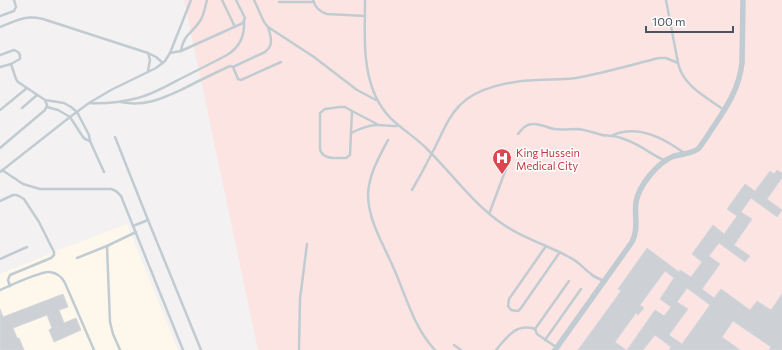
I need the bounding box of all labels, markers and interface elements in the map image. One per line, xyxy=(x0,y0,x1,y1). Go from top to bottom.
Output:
scale bar xyxy=(646,8,733,34)
text: 100 m xyxy=(652,14,686,28)
place label: King Hussein Medical City xyxy=(516,146,580,172)
hospital icon: King Hussein Medical City xyxy=(491,147,513,175)

